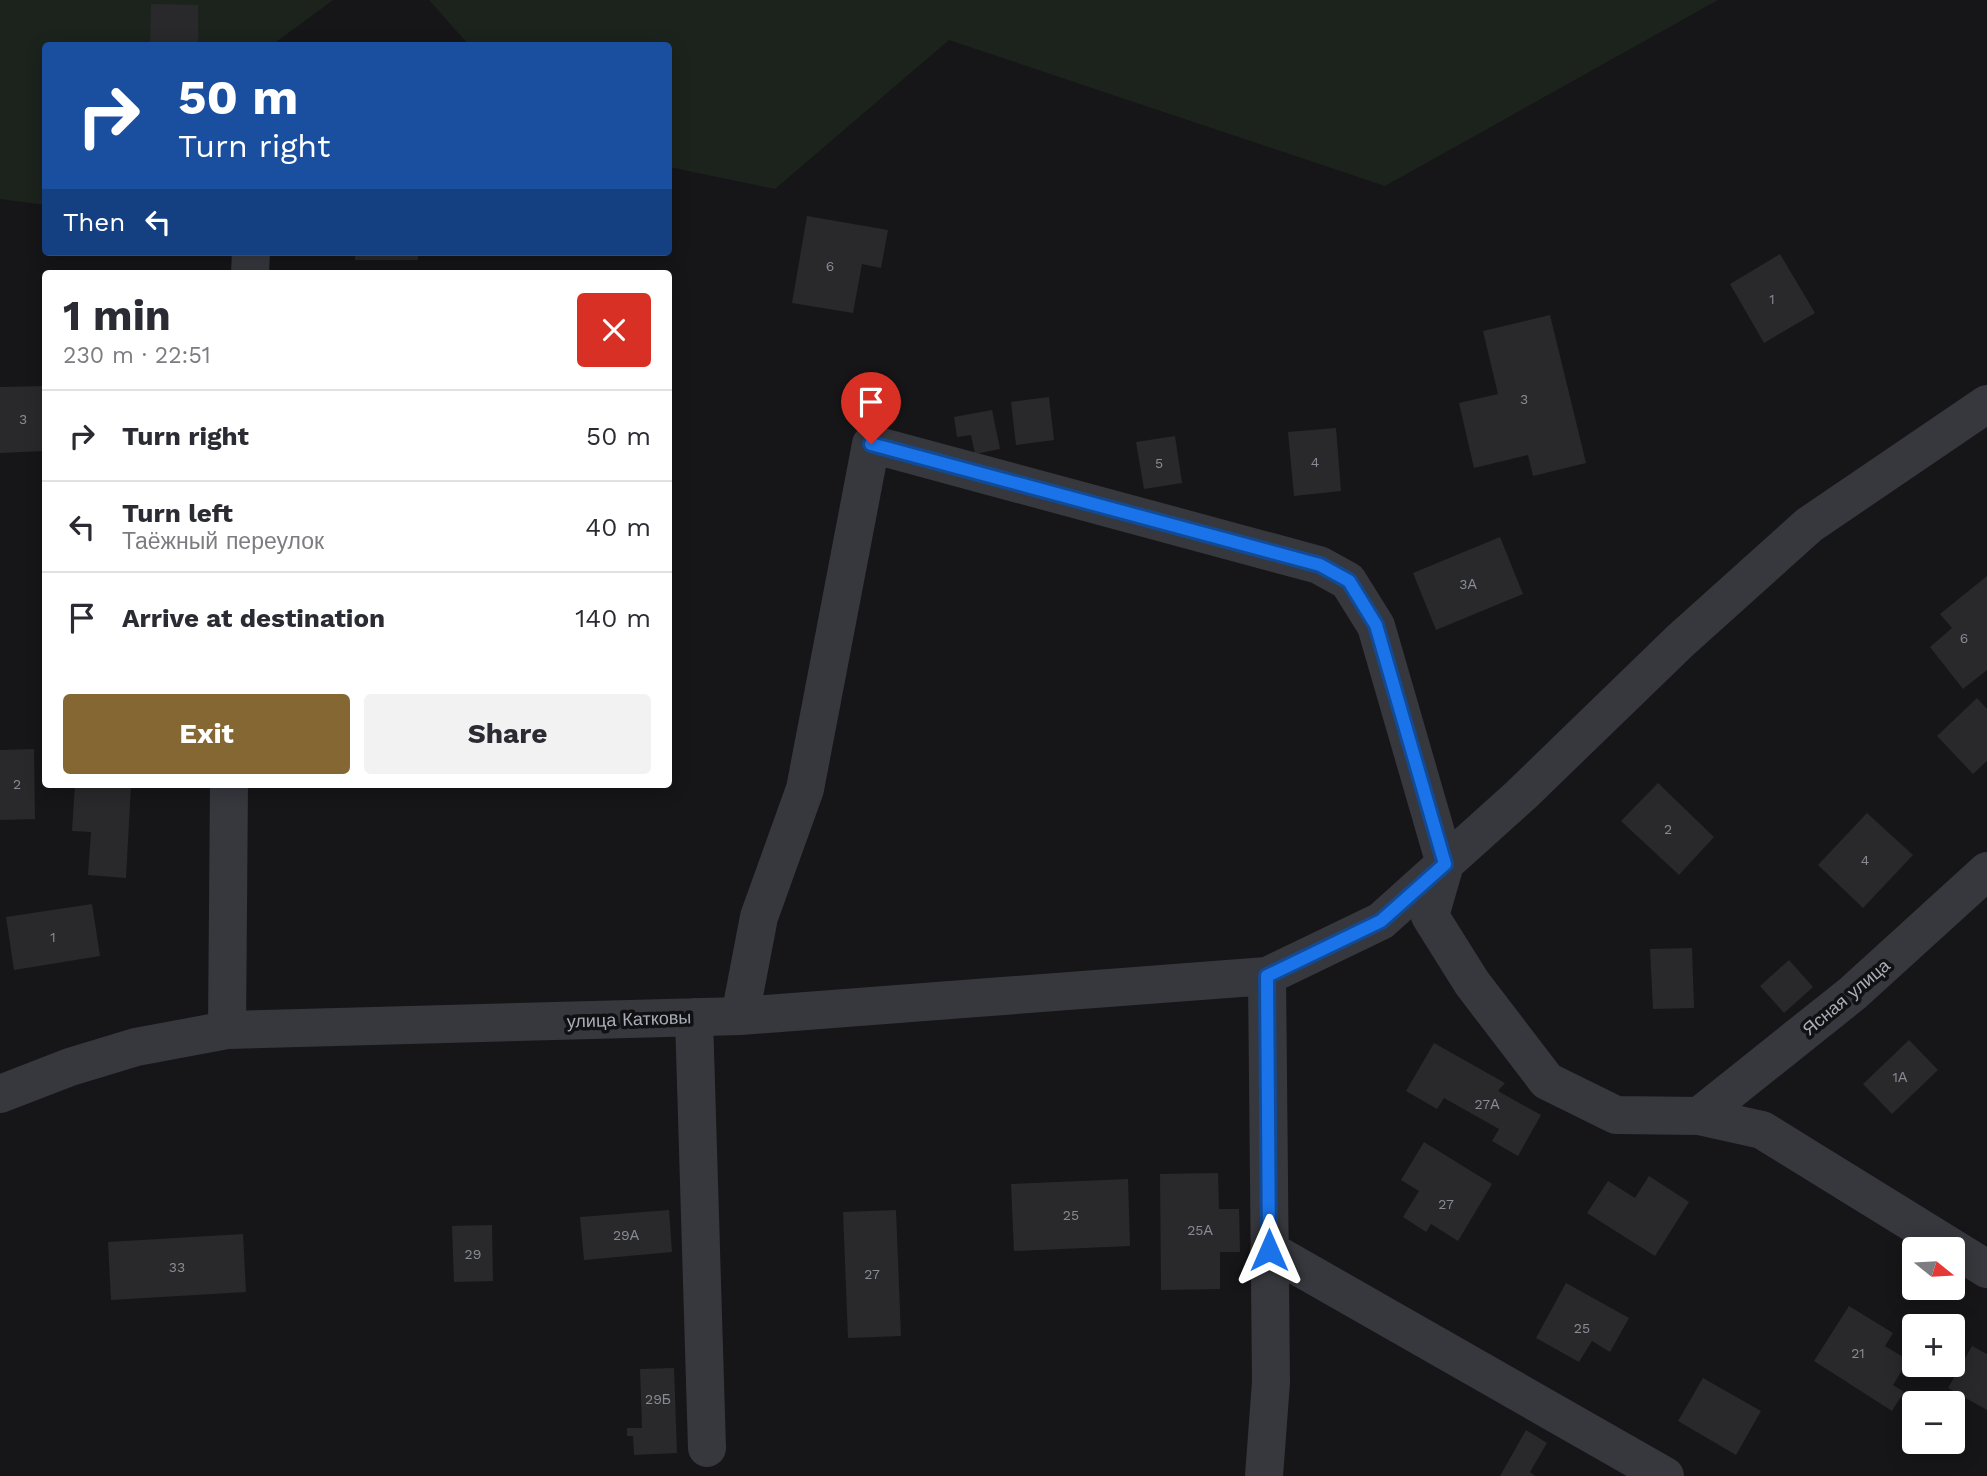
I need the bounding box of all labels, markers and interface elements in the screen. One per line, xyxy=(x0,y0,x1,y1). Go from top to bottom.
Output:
text: 50 m xyxy=(178,68,298,126)
icon: right xyxy=(63,70,154,161)
text: Turn right xyxy=(178,127,330,165)
icon: left xyxy=(139,203,177,241)
text: Then xyxy=(63,207,125,237)
house number: 6 xyxy=(826,258,834,274)
text: 1 min xyxy=(63,291,171,340)
house number: 1 xyxy=(1769,291,1775,307)
button: close xyxy=(577,293,651,367)
text: 230 m · 22:51 xyxy=(63,342,211,369)
pin xyxy=(841,372,901,444)
icon: arrive xyxy=(852,383,890,421)
house number: 3 xyxy=(1520,391,1528,407)
house number: 3 xyxy=(19,411,27,427)
icon: right xyxy=(63,417,101,455)
text: Turn right xyxy=(122,421,249,451)
text: 50 m xyxy=(586,421,651,451)
house number: 4 xyxy=(1311,454,1319,470)
house number: 5 xyxy=(1155,455,1163,471)
text: Turn left xyxy=(122,498,233,528)
icon: left xyxy=(63,508,101,546)
text: 40 m xyxy=(585,512,651,542)
text: Таёжный переулок xyxy=(122,528,324,555)
house number: 3А xyxy=(1459,576,1477,592)
icon: arrive xyxy=(63,599,101,637)
text: Arrive at destination xyxy=(122,603,385,633)
text: 140 m xyxy=(575,603,651,633)
house number: 6 xyxy=(1960,630,1968,646)
button: Exit xyxy=(63,694,350,774)
button: Share xyxy=(364,694,651,774)
house number: 2 xyxy=(13,776,21,792)
house number: 2 xyxy=(1664,821,1672,837)
house number: 4 xyxy=(1861,852,1869,868)
house number: 1 xyxy=(50,929,56,945)
street label: Ясная улица xyxy=(1798,954,1895,1040)
street label: улица Катковы xyxy=(566,1006,692,1032)
house number: 1А xyxy=(1893,1069,1908,1085)
house number: 27А xyxy=(1474,1096,1500,1112)
house number: 27 xyxy=(1438,1196,1454,1212)
house number: 25 xyxy=(1063,1207,1079,1223)
position arrow xyxy=(1232,1213,1306,1287)
house number: 25А xyxy=(1187,1222,1213,1238)
house number: 29А xyxy=(613,1227,640,1243)
north arrow xyxy=(1902,1237,1965,1300)
map controls xyxy=(1902,1237,1965,1454)
house number: 29 xyxy=(465,1246,481,1262)
house number: 33 xyxy=(169,1259,185,1275)
house number: 27 xyxy=(864,1266,880,1282)
button: + xyxy=(1902,1314,1965,1377)
house number: 25 xyxy=(1574,1320,1590,1336)
house number: 21 xyxy=(1851,1345,1865,1361)
house number: 29Б xyxy=(645,1391,671,1407)
button: − xyxy=(1902,1391,1965,1454)

